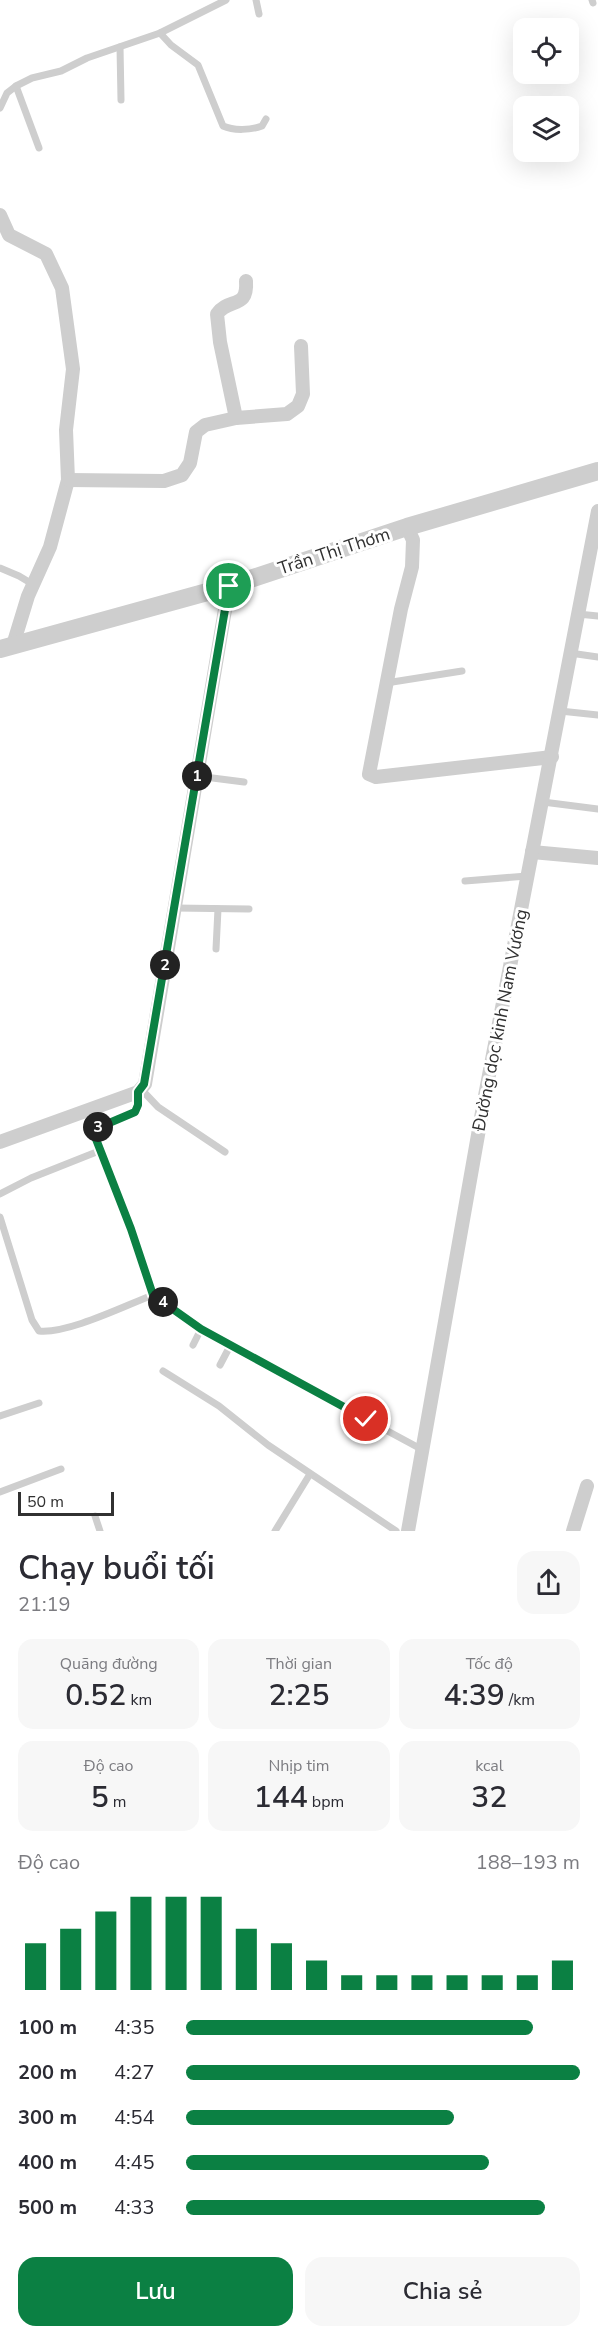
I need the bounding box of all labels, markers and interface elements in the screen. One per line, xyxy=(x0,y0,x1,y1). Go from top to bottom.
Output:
map controls xyxy=(513,18,579,162)
button: locate xyxy=(513,18,579,84)
button: layers xyxy=(513,96,579,162)
street label: Trần Thị Thơm xyxy=(275,522,393,580)
pin xyxy=(203,560,254,611)
icon: arrive xyxy=(212,569,245,602)
pin: 1 xyxy=(182,761,212,791)
text: 1 xyxy=(192,765,202,787)
street label: Đường dọc kinh Nam Vương xyxy=(466,907,533,1134)
pin: 2 xyxy=(150,950,180,980)
text: 2 xyxy=(160,954,170,976)
pin: 3 xyxy=(83,1112,113,1142)
text: 3 xyxy=(93,1116,103,1138)
pin: 4 xyxy=(148,1287,178,1317)
text: 4 xyxy=(158,1291,168,1313)
pin xyxy=(340,1393,391,1444)
icon: check xyxy=(349,1402,382,1435)
scale bar xyxy=(18,1489,114,1516)
text: 50 m xyxy=(27,1491,64,1513)
text: Chạy buổi tối xyxy=(18,1546,215,1591)
button: share xyxy=(517,1551,580,1614)
text: 21:19 xyxy=(18,1591,71,1618)
text: Quãng đường xyxy=(60,1653,158,1675)
text: Thời gian xyxy=(266,1653,332,1675)
text: Tốc độ xyxy=(466,1653,513,1675)
text: 0.52 xyxy=(65,1675,126,1716)
text: 2:25 xyxy=(268,1675,330,1716)
text: 4:39 xyxy=(444,1675,505,1716)
text: km xyxy=(126,1689,152,1711)
text: /km xyxy=(505,1689,535,1711)
text: Độ cao xyxy=(84,1755,133,1777)
text: Nhịp tim xyxy=(268,1755,330,1777)
text: kcal xyxy=(475,1755,504,1777)
text: 5 xyxy=(91,1777,109,1818)
text: 144 xyxy=(254,1777,308,1818)
text: 32 xyxy=(471,1777,507,1818)
text: m xyxy=(109,1791,127,1813)
text: bpm xyxy=(308,1791,344,1813)
text: Độ cao xyxy=(18,1849,80,1876)
text: 188–193 m xyxy=(476,1849,580,1876)
text: 100 m xyxy=(18,2014,77,2041)
text: 4:35 xyxy=(114,2014,155,2041)
text: 200 m xyxy=(18,2059,77,2086)
text: 4:27 xyxy=(114,2059,155,2086)
text: 300 m xyxy=(18,2104,77,2131)
text: 4:54 xyxy=(114,2104,155,2131)
text: 400 m xyxy=(18,2149,77,2176)
text: 4:45 xyxy=(114,2149,155,2176)
text: 500 m xyxy=(18,2194,77,2221)
text: 4:33 xyxy=(114,2194,155,2221)
button: Lưu xyxy=(18,2257,293,2326)
button: Chia sẻ xyxy=(305,2257,580,2326)

